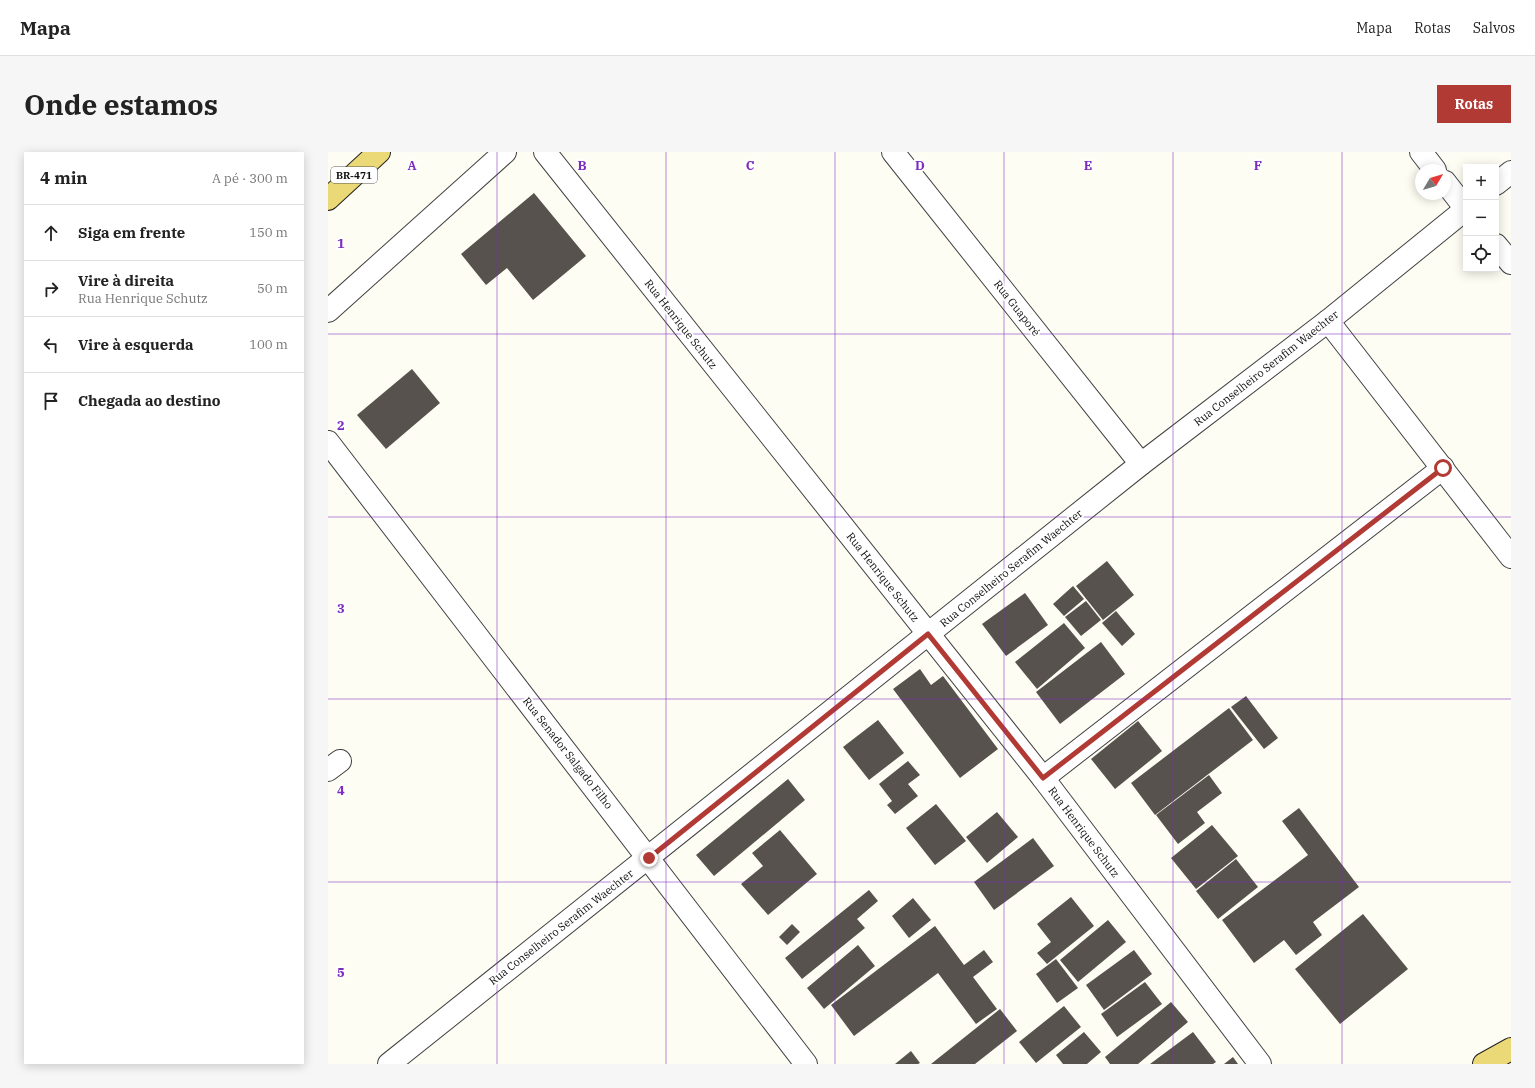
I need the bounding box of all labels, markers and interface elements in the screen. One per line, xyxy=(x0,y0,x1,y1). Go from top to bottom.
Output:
text: Mapa xyxy=(20,16,71,40)
text: Mapa xyxy=(1356,19,1392,37)
text: Rotas xyxy=(1414,19,1451,37)
text: Salvos xyxy=(1473,19,1515,37)
button: Rotas xyxy=(1437,85,1511,123)
text: Onde estamos xyxy=(24,86,218,123)
text: A xyxy=(407,157,417,174)
text: B xyxy=(577,157,587,174)
text: C xyxy=(746,157,755,174)
text: D xyxy=(915,157,925,174)
text: E xyxy=(1084,157,1092,174)
text: F xyxy=(1254,157,1262,174)
north arrow xyxy=(1415,164,1451,200)
map controls xyxy=(1463,164,1499,272)
button: + xyxy=(1463,164,1499,200)
text: 4 min xyxy=(40,167,88,189)
road number: BR-471 xyxy=(331,167,377,183)
text: A pé · 300 m xyxy=(212,170,288,187)
button: − xyxy=(1463,200,1499,236)
icon: ahead xyxy=(40,222,62,244)
text: Siga em frente xyxy=(78,223,185,242)
text: 150 m xyxy=(249,224,288,241)
text: 1 xyxy=(337,235,345,252)
button: locate xyxy=(1463,236,1499,272)
text: Vire à direita xyxy=(78,271,174,290)
street label: Rua Henrique Schutz xyxy=(642,276,721,372)
street label: Rua Guaporé xyxy=(991,277,1043,339)
icon: right xyxy=(40,278,62,300)
text: 50 m xyxy=(257,280,288,297)
text: Rua Henrique Schutz xyxy=(78,290,208,307)
street label: Rua Conselheiro Serafim Waechter xyxy=(1191,307,1341,429)
icon: left xyxy=(40,334,62,356)
text: Vire à esquerda xyxy=(78,335,194,354)
text: 100 m xyxy=(249,336,288,353)
icon: arrive xyxy=(40,390,62,412)
text: Chegada ao destino xyxy=(78,391,221,410)
text: 2 xyxy=(337,417,345,434)
route start xyxy=(1434,459,1452,477)
street label: Rua Conselheiro Serafim Waechter xyxy=(937,506,1085,630)
street label: Rua Henrique Schutz xyxy=(844,529,923,625)
text: 3 xyxy=(337,600,345,617)
street label: Rua Senador Salgado Filho xyxy=(520,694,616,812)
text: 4 xyxy=(337,782,345,799)
street label: Rua Henrique Schutz xyxy=(1045,784,1123,880)
route end xyxy=(640,849,658,867)
street label: Rua Conselheiro Serafim Waechter xyxy=(486,866,636,988)
text: 5 xyxy=(337,964,345,981)

